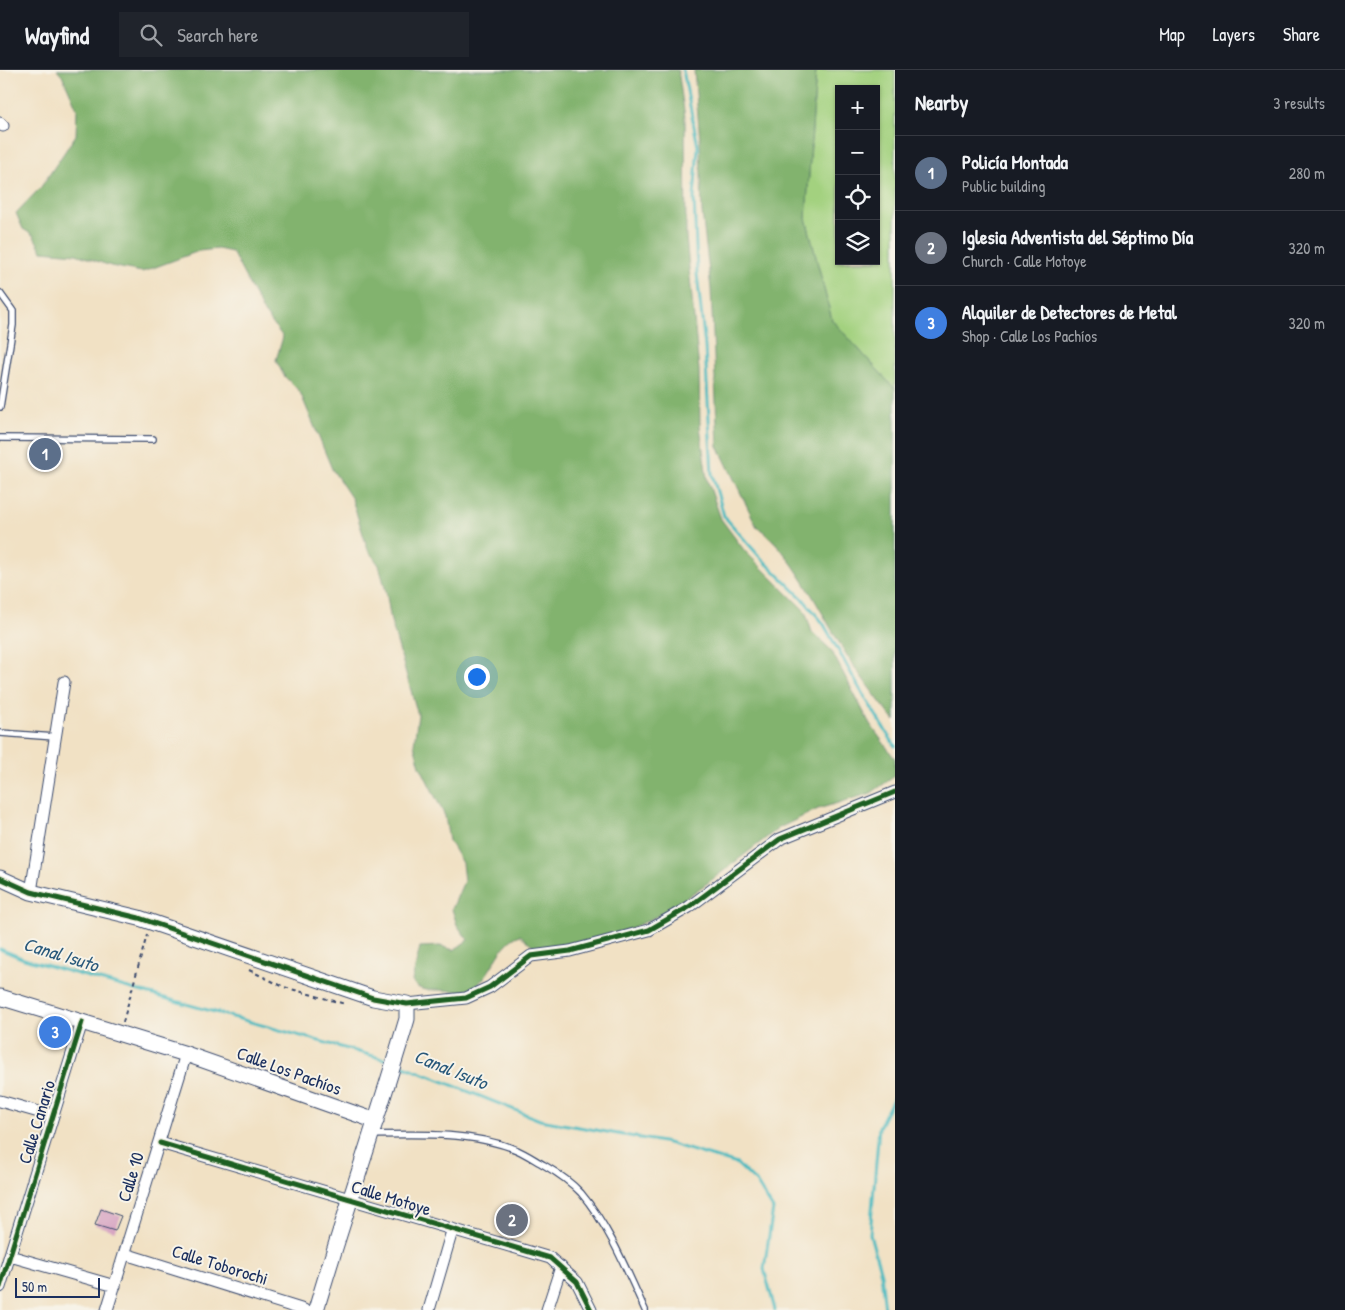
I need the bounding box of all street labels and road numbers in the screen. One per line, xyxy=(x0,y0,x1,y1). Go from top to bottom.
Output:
street label: Calle Los Pachíos xyxy=(233,1040,345,1101)
street label: Calle Canario xyxy=(12,1077,61,1167)
street label: Calle 10 xyxy=(111,1149,150,1205)
street label: Calle Motoye xyxy=(348,1174,434,1221)
street label: Calle Toborochi xyxy=(169,1238,271,1291)

